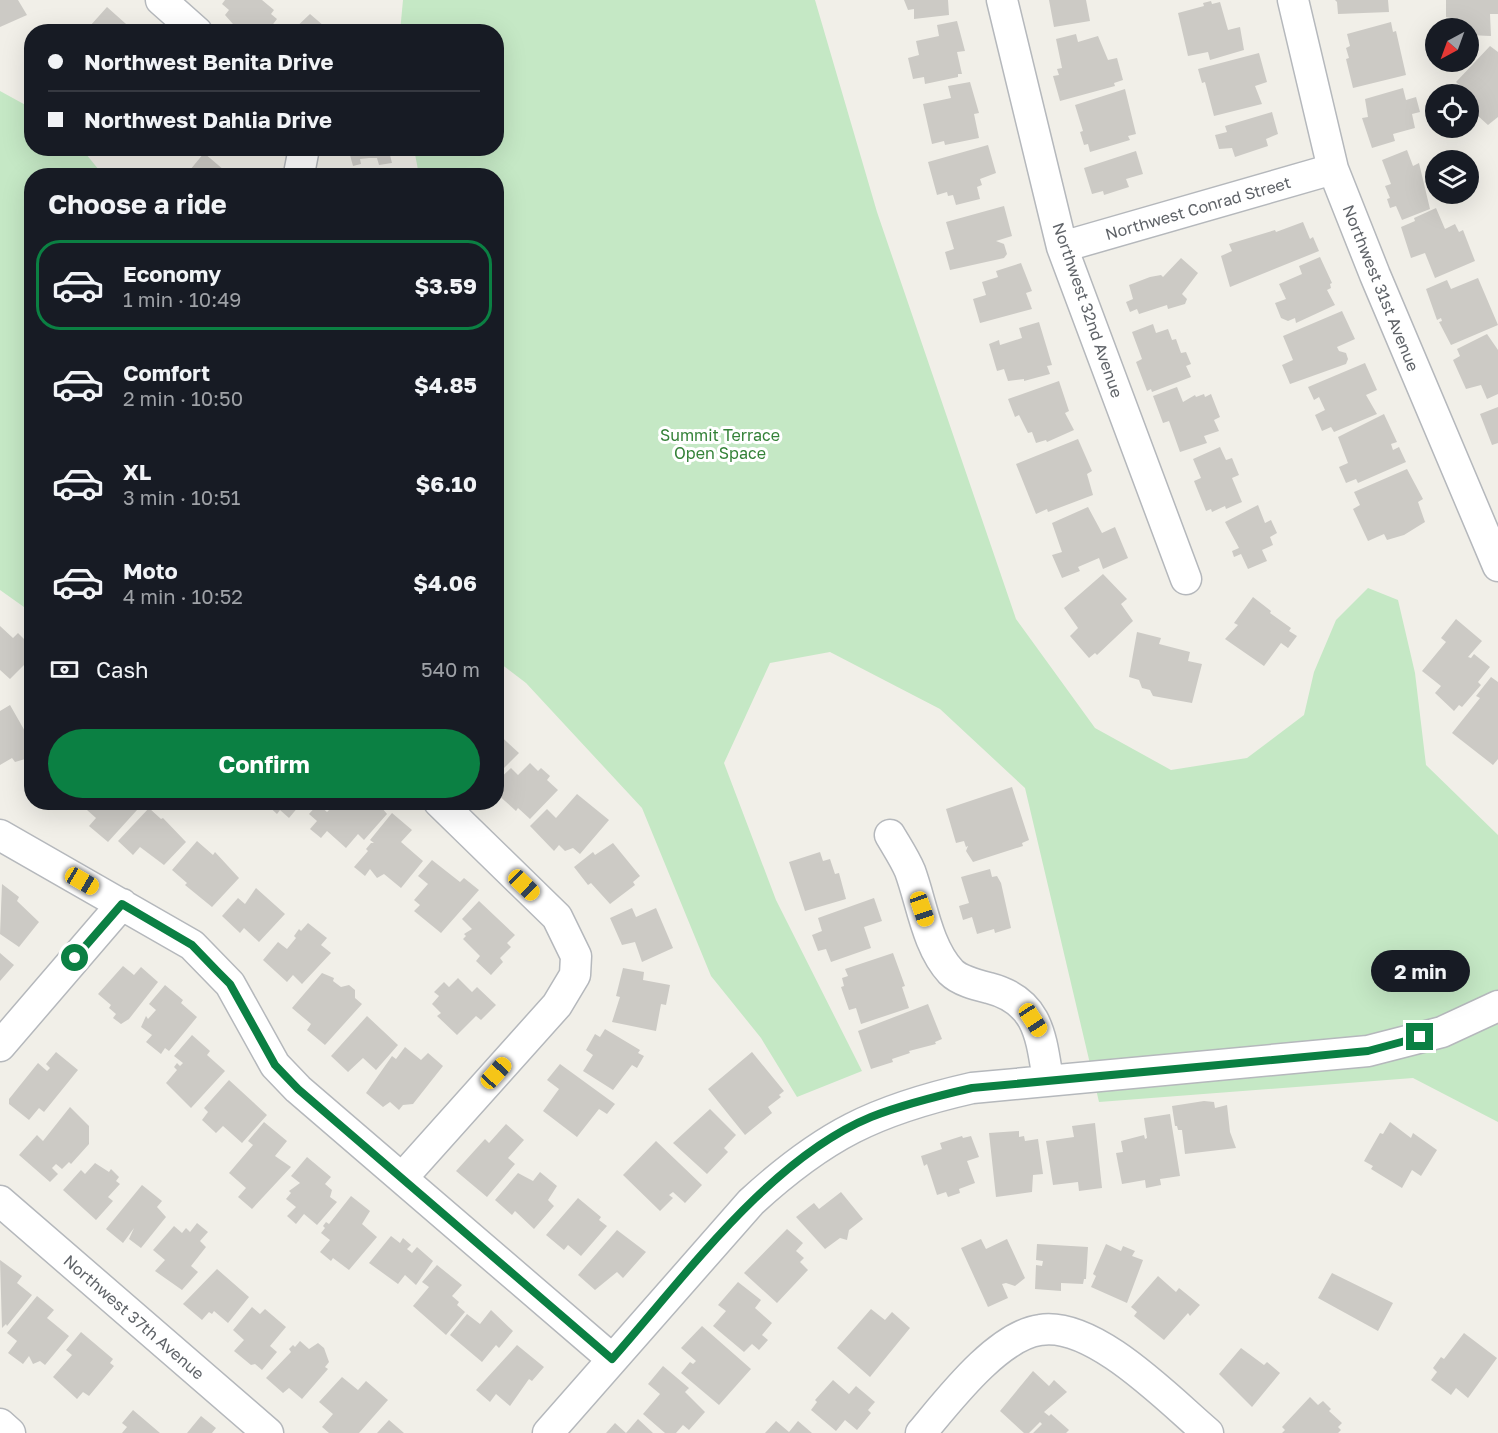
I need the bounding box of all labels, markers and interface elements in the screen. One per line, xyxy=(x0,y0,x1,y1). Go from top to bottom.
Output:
north arrow xyxy=(1425,18,1479,72)
map controls xyxy=(1425,18,1479,204)
text: Northwest Benita Drive xyxy=(84,48,333,75)
button: locate xyxy=(1425,84,1479,138)
text: Northwest Dahlia Drive xyxy=(84,106,332,133)
button: layers xyxy=(1425,150,1479,204)
street label: Northwest Conrad Street xyxy=(1103,172,1293,244)
text: Choose a ride xyxy=(48,188,227,220)
street label: Northwest 31st Avenue xyxy=(1338,202,1424,374)
street label: Northwest 32nd Avenue xyxy=(1049,220,1127,400)
icon: car xyxy=(51,258,105,312)
text: Economy xyxy=(123,260,221,287)
text: $3.59 xyxy=(414,272,477,299)
text: 1 min · 10:49 xyxy=(123,287,241,311)
icon: car xyxy=(51,357,105,411)
text: Comfort xyxy=(123,359,210,386)
text: $4.85 xyxy=(414,371,477,398)
text: 2 min · 10:50 xyxy=(123,386,243,410)
park label: Summit Terrace Open Space xyxy=(660,425,780,463)
icon: car xyxy=(51,456,105,510)
text: XL xyxy=(123,458,151,485)
text: $6.10 xyxy=(416,470,477,497)
text: 3 min · 10:51 xyxy=(123,485,240,509)
icon: car xyxy=(51,555,105,609)
text: Moto xyxy=(123,557,178,584)
text: $4.06 xyxy=(413,569,477,596)
text: 4 min · 10:52 xyxy=(123,584,243,608)
icon: cash xyxy=(48,653,81,686)
text: Cash xyxy=(96,656,149,683)
text: 540 m xyxy=(421,657,480,681)
button: Confirm xyxy=(48,729,480,798)
car xyxy=(62,864,102,898)
car xyxy=(505,866,543,904)
car xyxy=(908,889,936,929)
route start xyxy=(61,944,88,971)
callout: 2 min xyxy=(1370,950,1470,992)
text: 2 min xyxy=(1394,959,1447,983)
car xyxy=(1016,1000,1050,1040)
route end xyxy=(1406,1023,1433,1050)
car xyxy=(477,1054,515,1092)
street label: Northwest 37th Avenue xyxy=(60,1250,208,1384)

